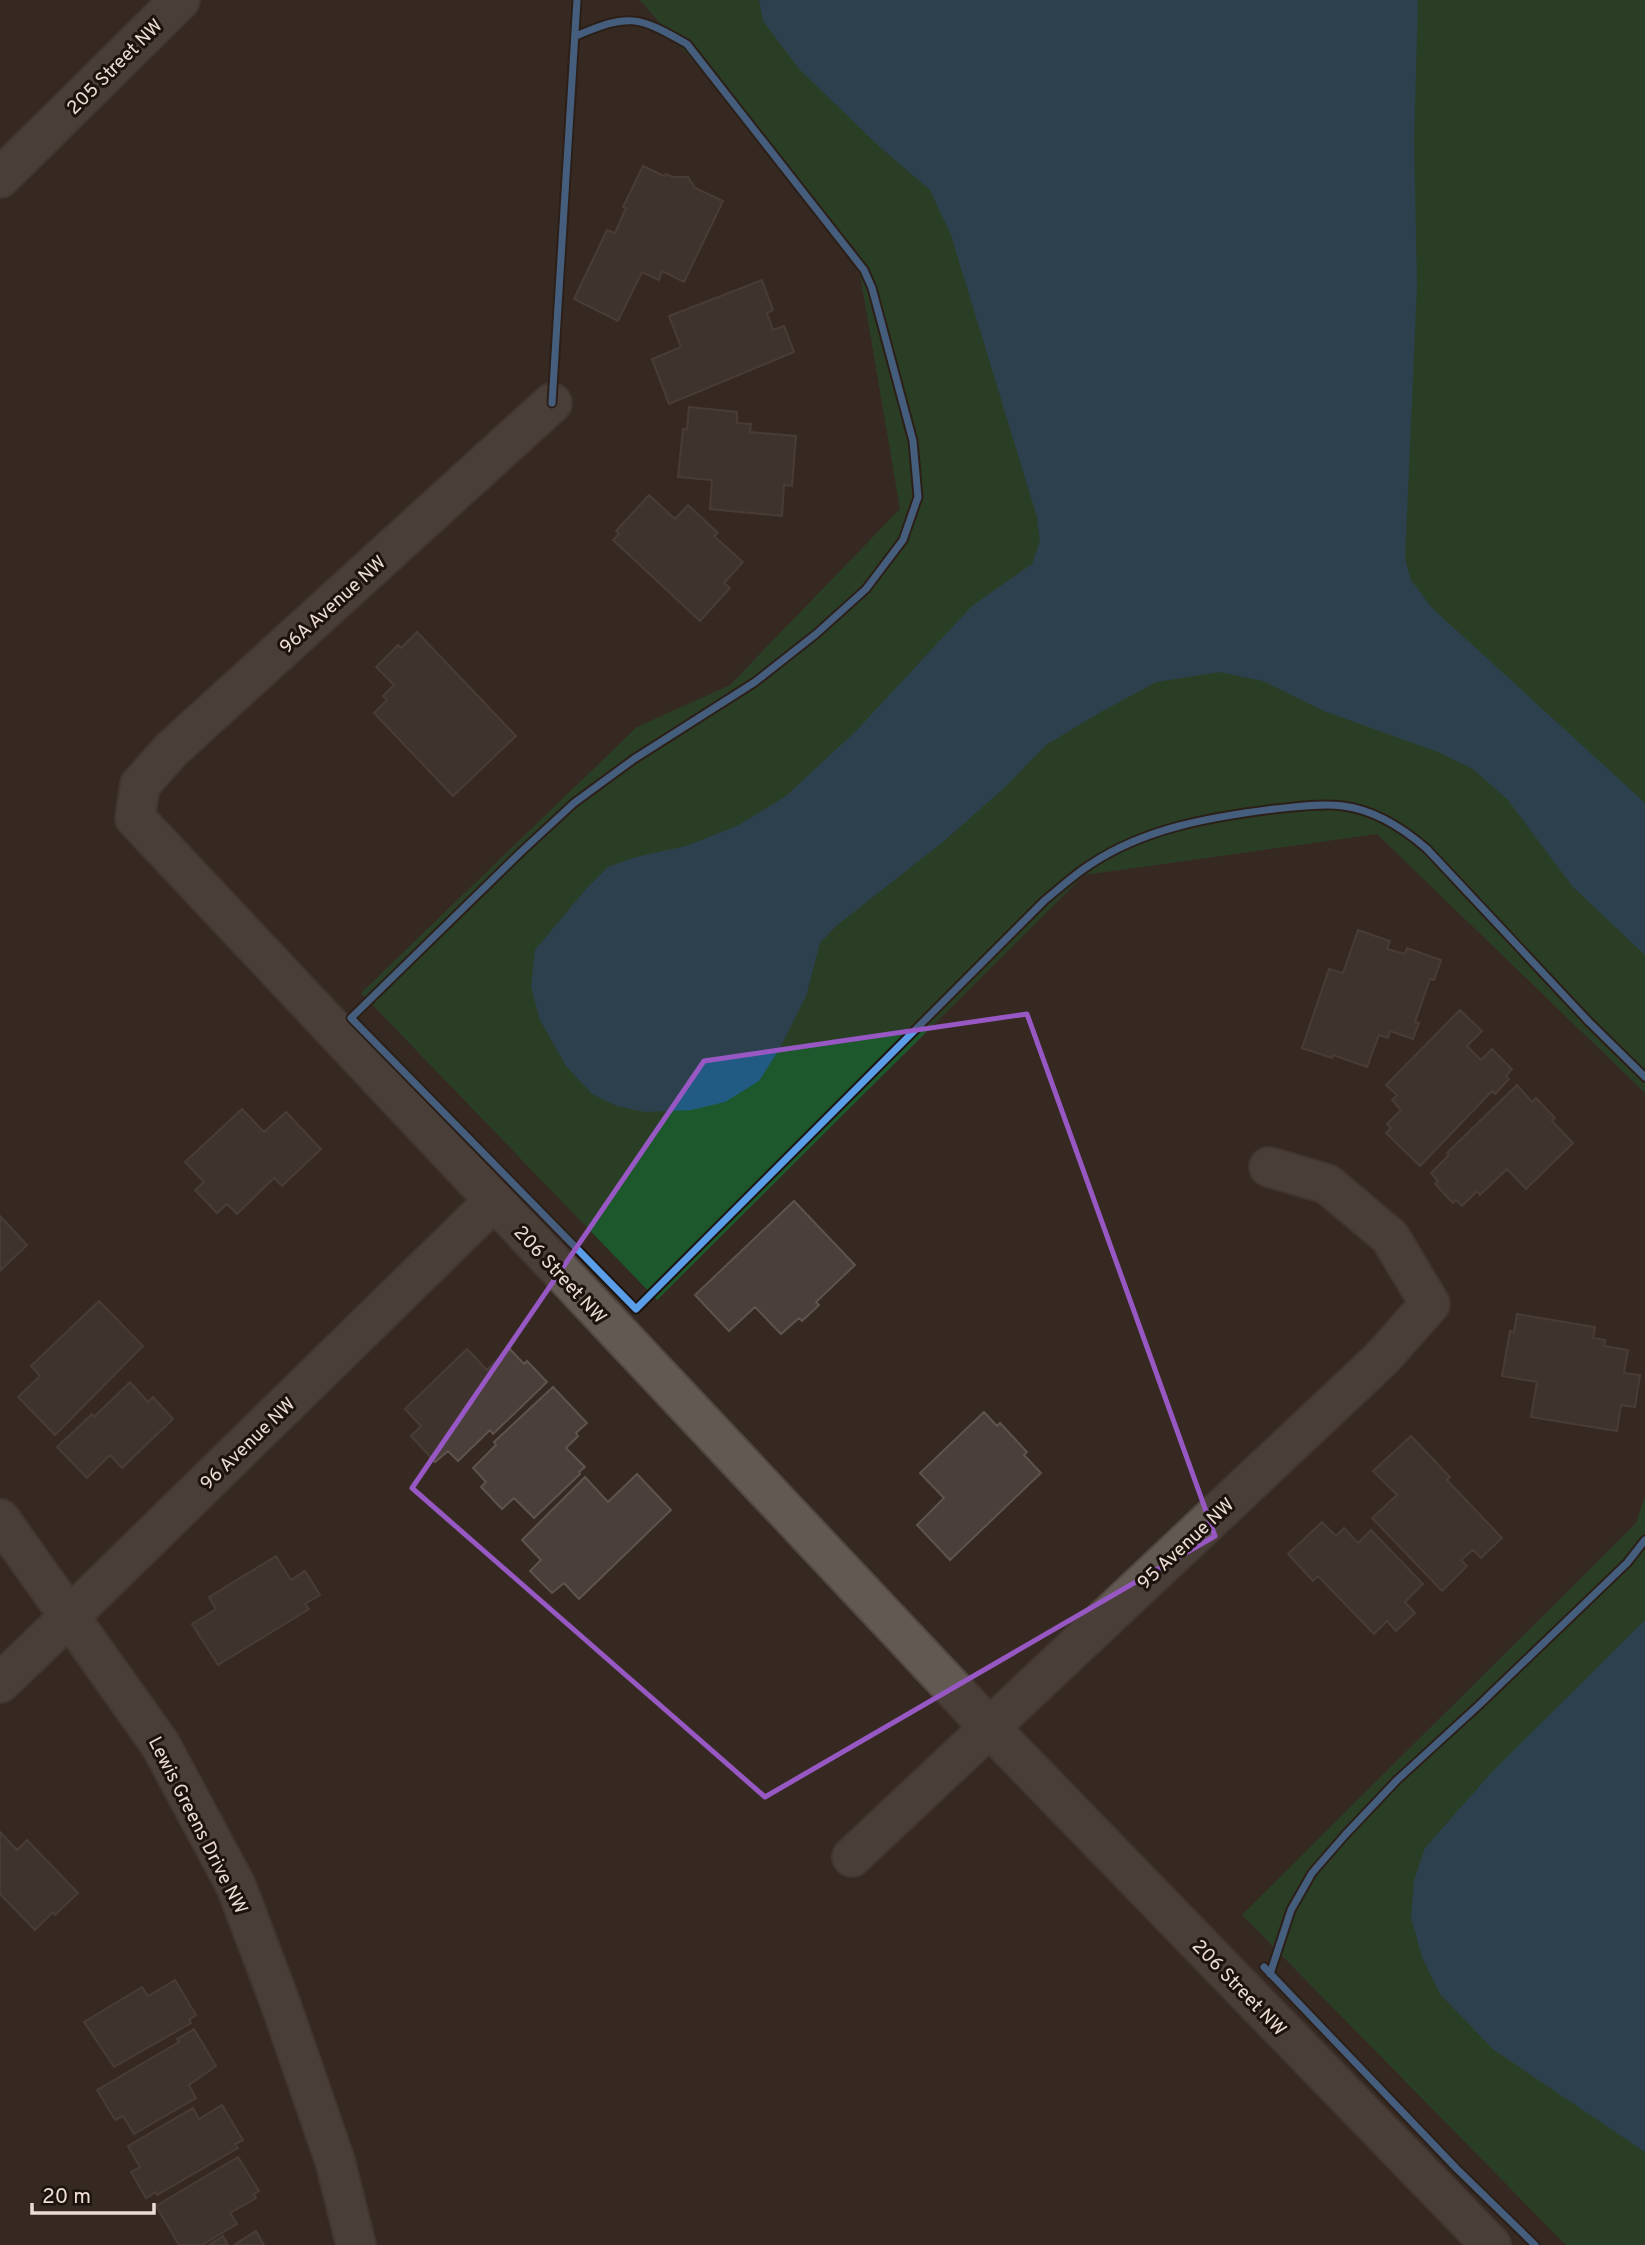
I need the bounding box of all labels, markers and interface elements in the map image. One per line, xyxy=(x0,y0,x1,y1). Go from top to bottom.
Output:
street label: 205 Street NW xyxy=(62,14,169,120)
street label: 96A Avenue NW xyxy=(275,551,392,660)
street label: 206 Street NW xyxy=(508,1221,611,1330)
street label: 96 Avenue NW xyxy=(196,1393,301,1496)
street label: 95 Avenue NW xyxy=(1133,1493,1240,1596)
street label: Lewis Greens Drive NW xyxy=(142,1733,252,1919)
street label: 206 Street NW xyxy=(1186,1935,1291,2042)
scale bar xyxy=(32,2172,154,2216)
text: 20 m xyxy=(42,2184,91,2211)

